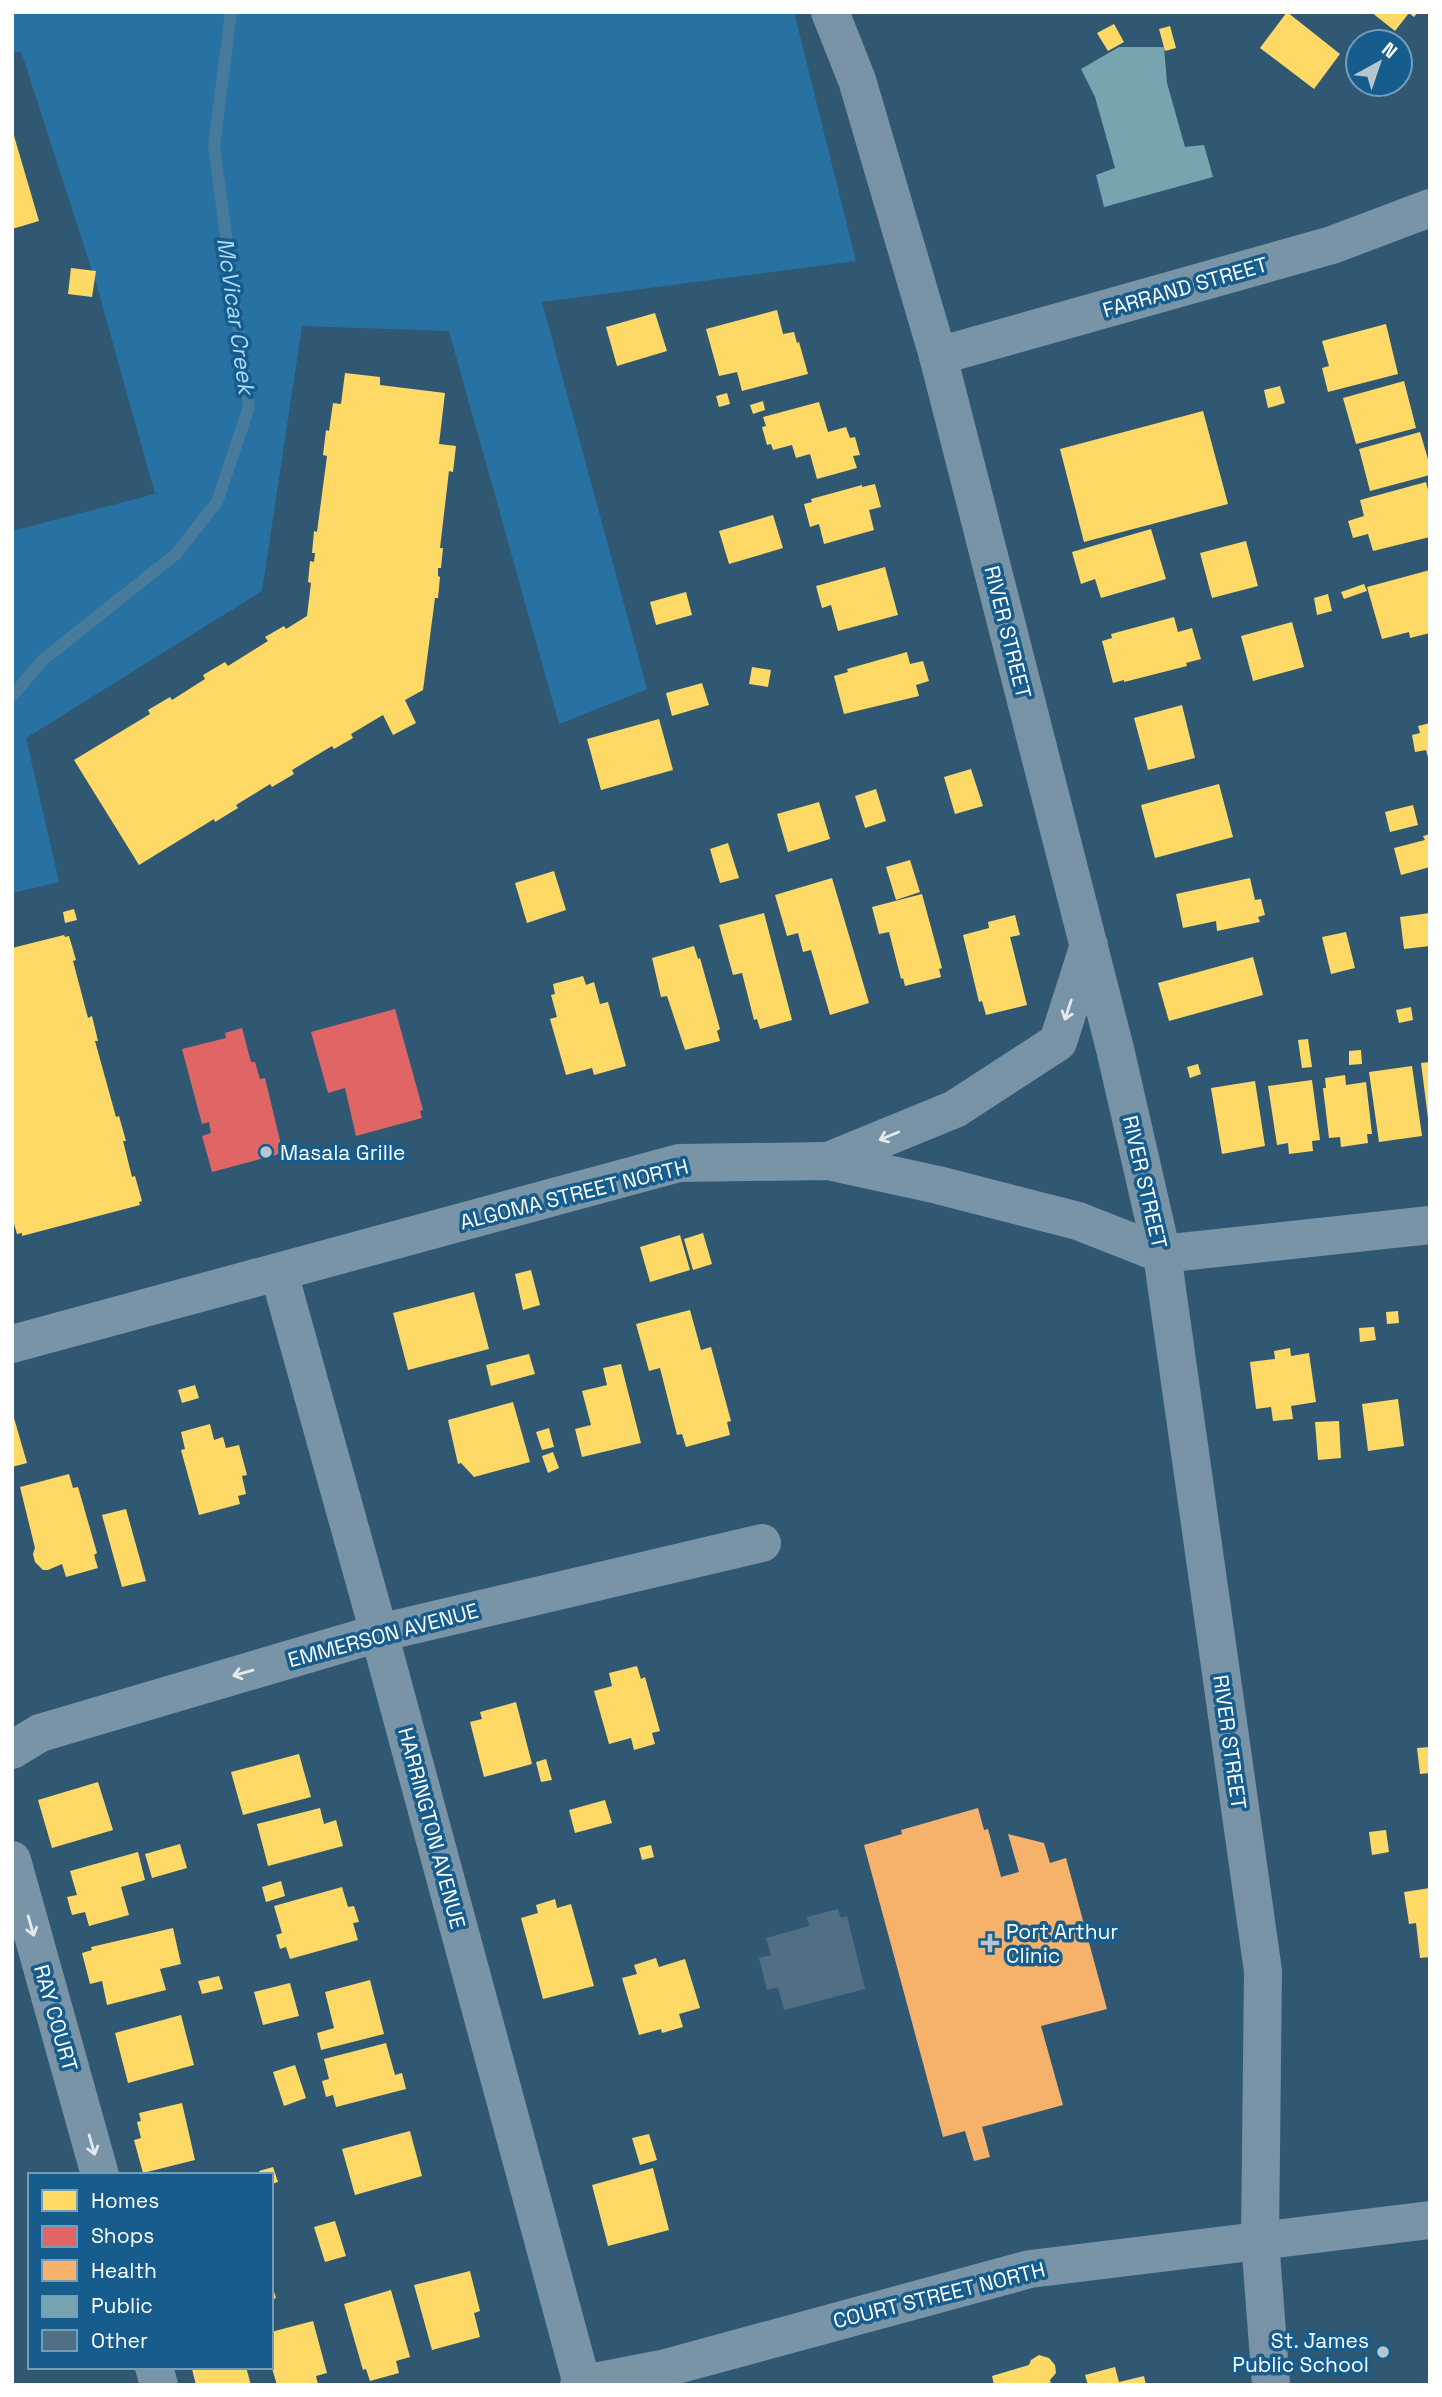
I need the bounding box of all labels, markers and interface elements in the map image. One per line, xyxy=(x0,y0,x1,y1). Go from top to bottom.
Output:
north arrow xyxy=(1344,28,1414,98)
text: N xyxy=(1377,37,1403,64)
water label: McVicar Creek xyxy=(210,236,262,399)
street label: FARRAND STREET xyxy=(1099,251,1271,323)
street label: RIVER STREET xyxy=(978,563,1038,701)
one-way arrow xyxy=(1061,998,1073,1020)
street label: RIVER STREET xyxy=(1117,1113,1173,1251)
one-way arrow xyxy=(879,1131,901,1144)
place label: Masala Grille xyxy=(280,1139,405,1166)
marker: Masala Grille xyxy=(258,1144,274,1160)
street label: ALGOMA STREET NORTH xyxy=(457,1153,691,1235)
street label: EMMERSON AVENUE xyxy=(285,1597,481,1673)
one-way arrow xyxy=(232,1668,254,1681)
street label: RIVER STREET xyxy=(1207,1673,1253,1811)
street label: HARRINGTON AVENUE xyxy=(392,1724,472,1932)
one-way arrow xyxy=(25,1915,38,1937)
place label: Port Arthur Clinic xyxy=(1006,1918,1118,1969)
marker: Port Arthur Clinic xyxy=(980,1933,1000,1953)
street label: RAY COURT xyxy=(28,1962,84,2074)
one-way arrow xyxy=(86,2133,99,2156)
legend xyxy=(28,2173,273,2369)
text: Homes xyxy=(91,2187,159,2214)
text: Shops xyxy=(91,2222,154,2249)
street label: COURT STREET NORTH xyxy=(830,2256,1048,2334)
text: Health xyxy=(91,2257,157,2284)
text: Public xyxy=(91,2292,153,2319)
text: Other xyxy=(91,2327,148,2354)
place label: St. James Public School xyxy=(1232,2327,1369,2378)
marker: St. James Public School xyxy=(1375,2344,1391,2360)

